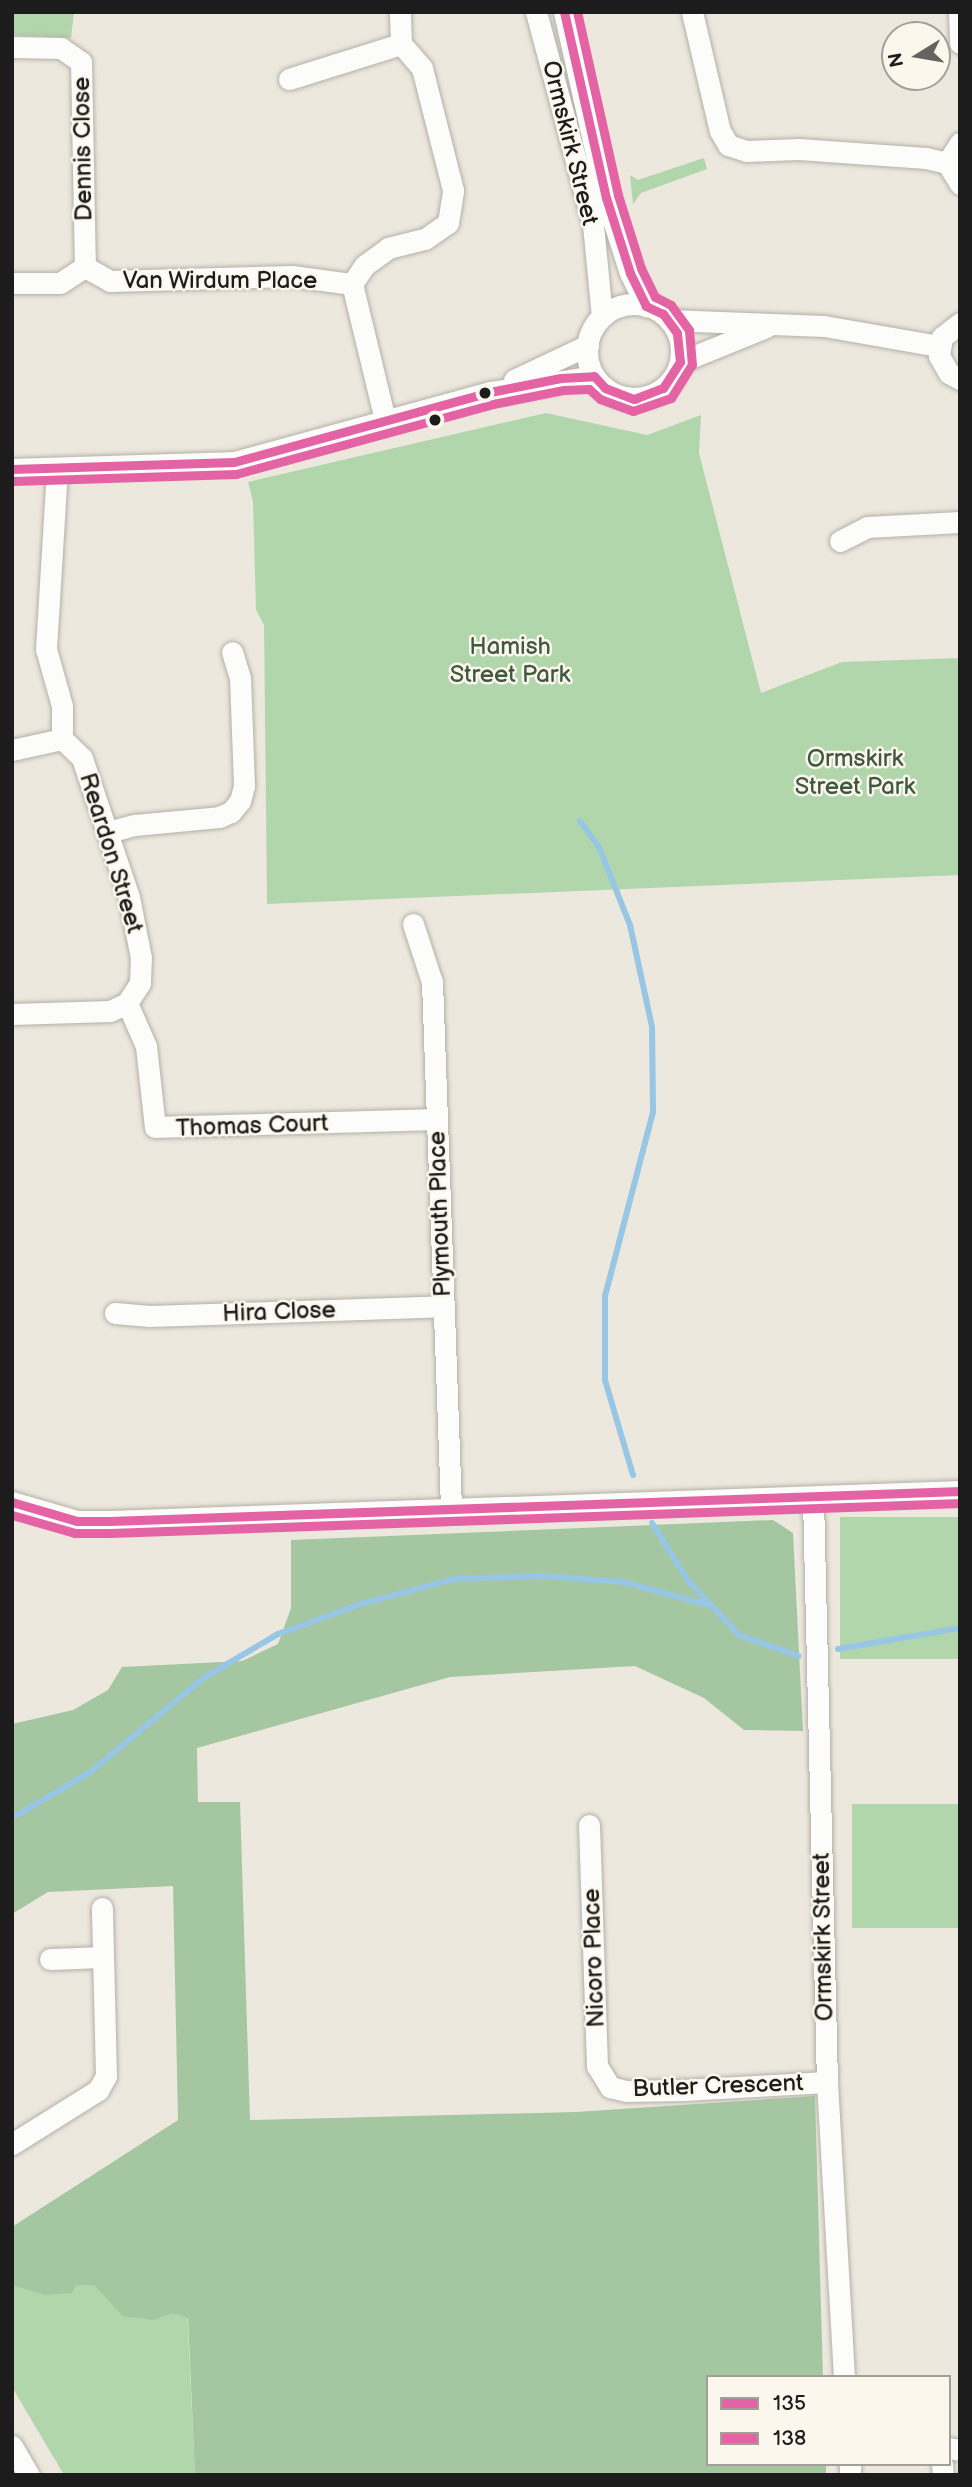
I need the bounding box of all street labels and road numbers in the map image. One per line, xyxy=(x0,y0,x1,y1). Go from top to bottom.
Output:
street label: Ormskirk Street xyxy=(536,58,604,228)
street label: Dennis Close xyxy=(67,77,99,221)
street label: Van Wirdum Place xyxy=(122,267,318,295)
street label: Reardon Street xyxy=(73,769,149,937)
street label: Thomas Court xyxy=(175,1109,329,1143)
street label: Plymouth Place xyxy=(423,1131,457,1297)
street label: Hira Close xyxy=(222,1296,336,1328)
street label: Ormskirk Street xyxy=(807,1852,839,2022)
street label: Nicoro Place xyxy=(577,1888,611,2028)
street label: Butler Crescent xyxy=(632,2069,804,2103)

